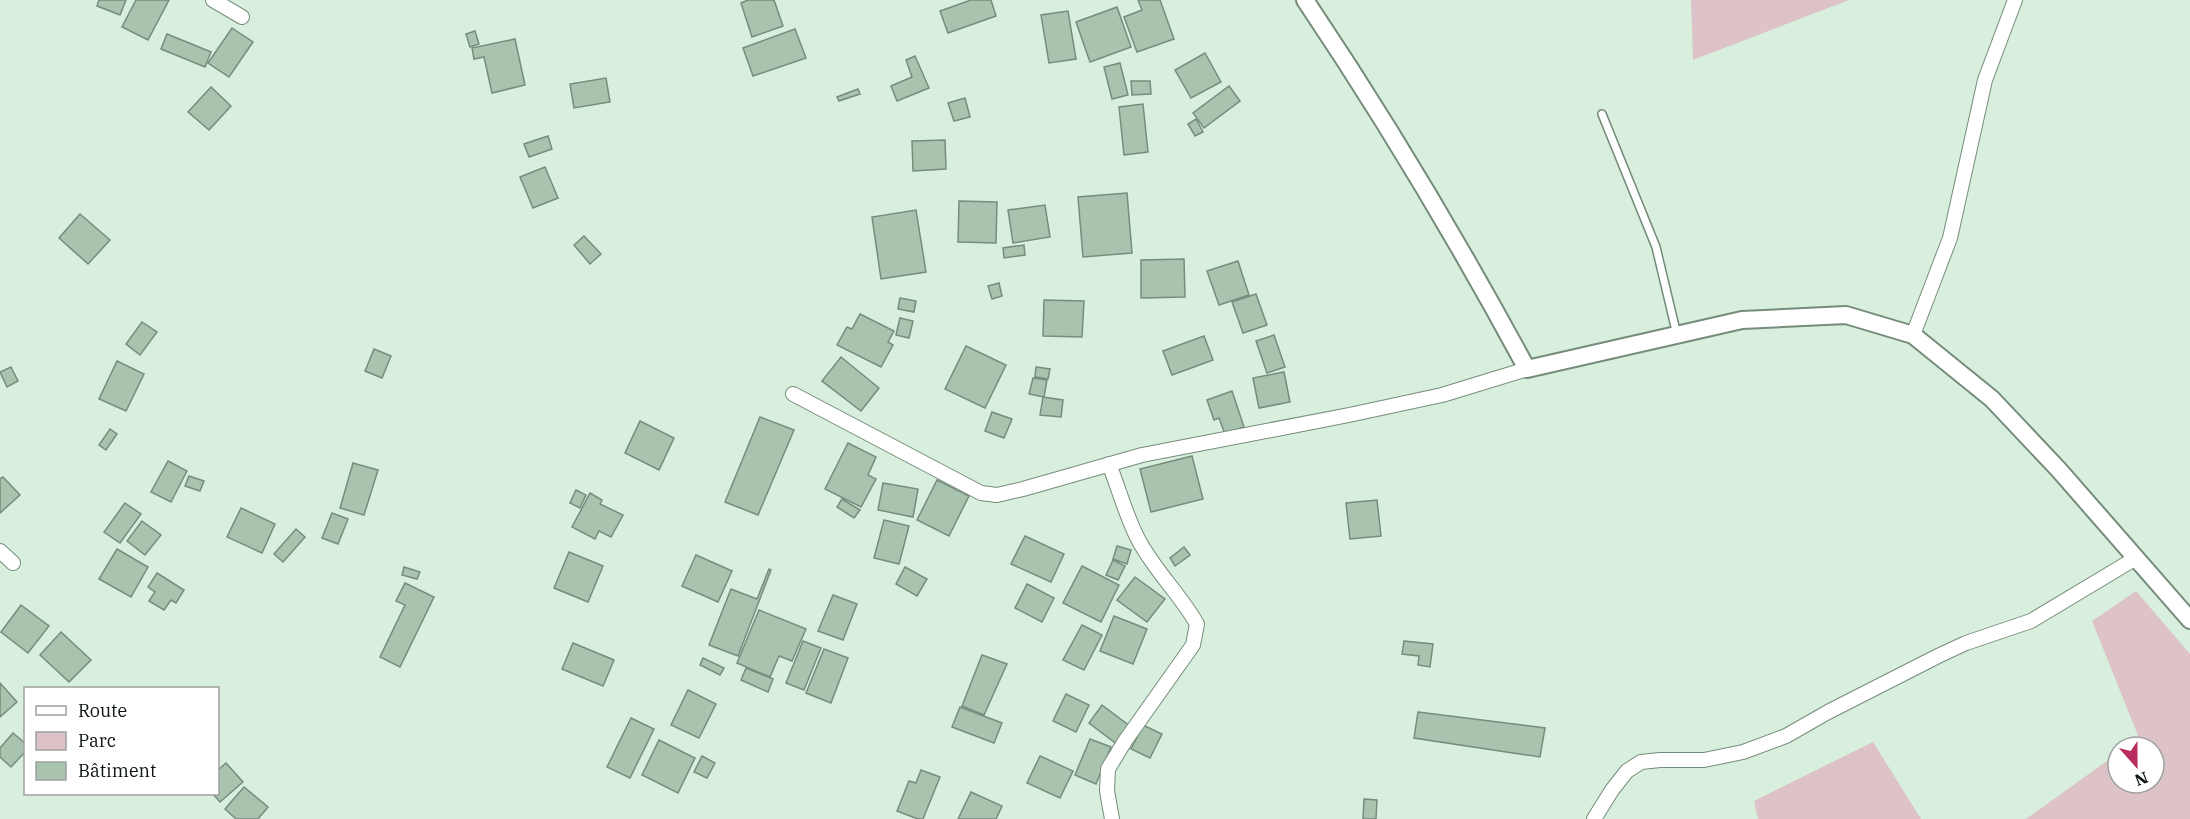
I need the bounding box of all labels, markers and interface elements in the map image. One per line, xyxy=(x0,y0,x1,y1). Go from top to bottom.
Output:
legend xyxy=(24,687,219,795)
text: Route xyxy=(78,699,127,722)
text: Parc xyxy=(78,729,116,752)
north arrow xyxy=(2106,735,2166,795)
text: Bâtiment xyxy=(78,759,156,782)
text: N xyxy=(2132,767,2151,791)

